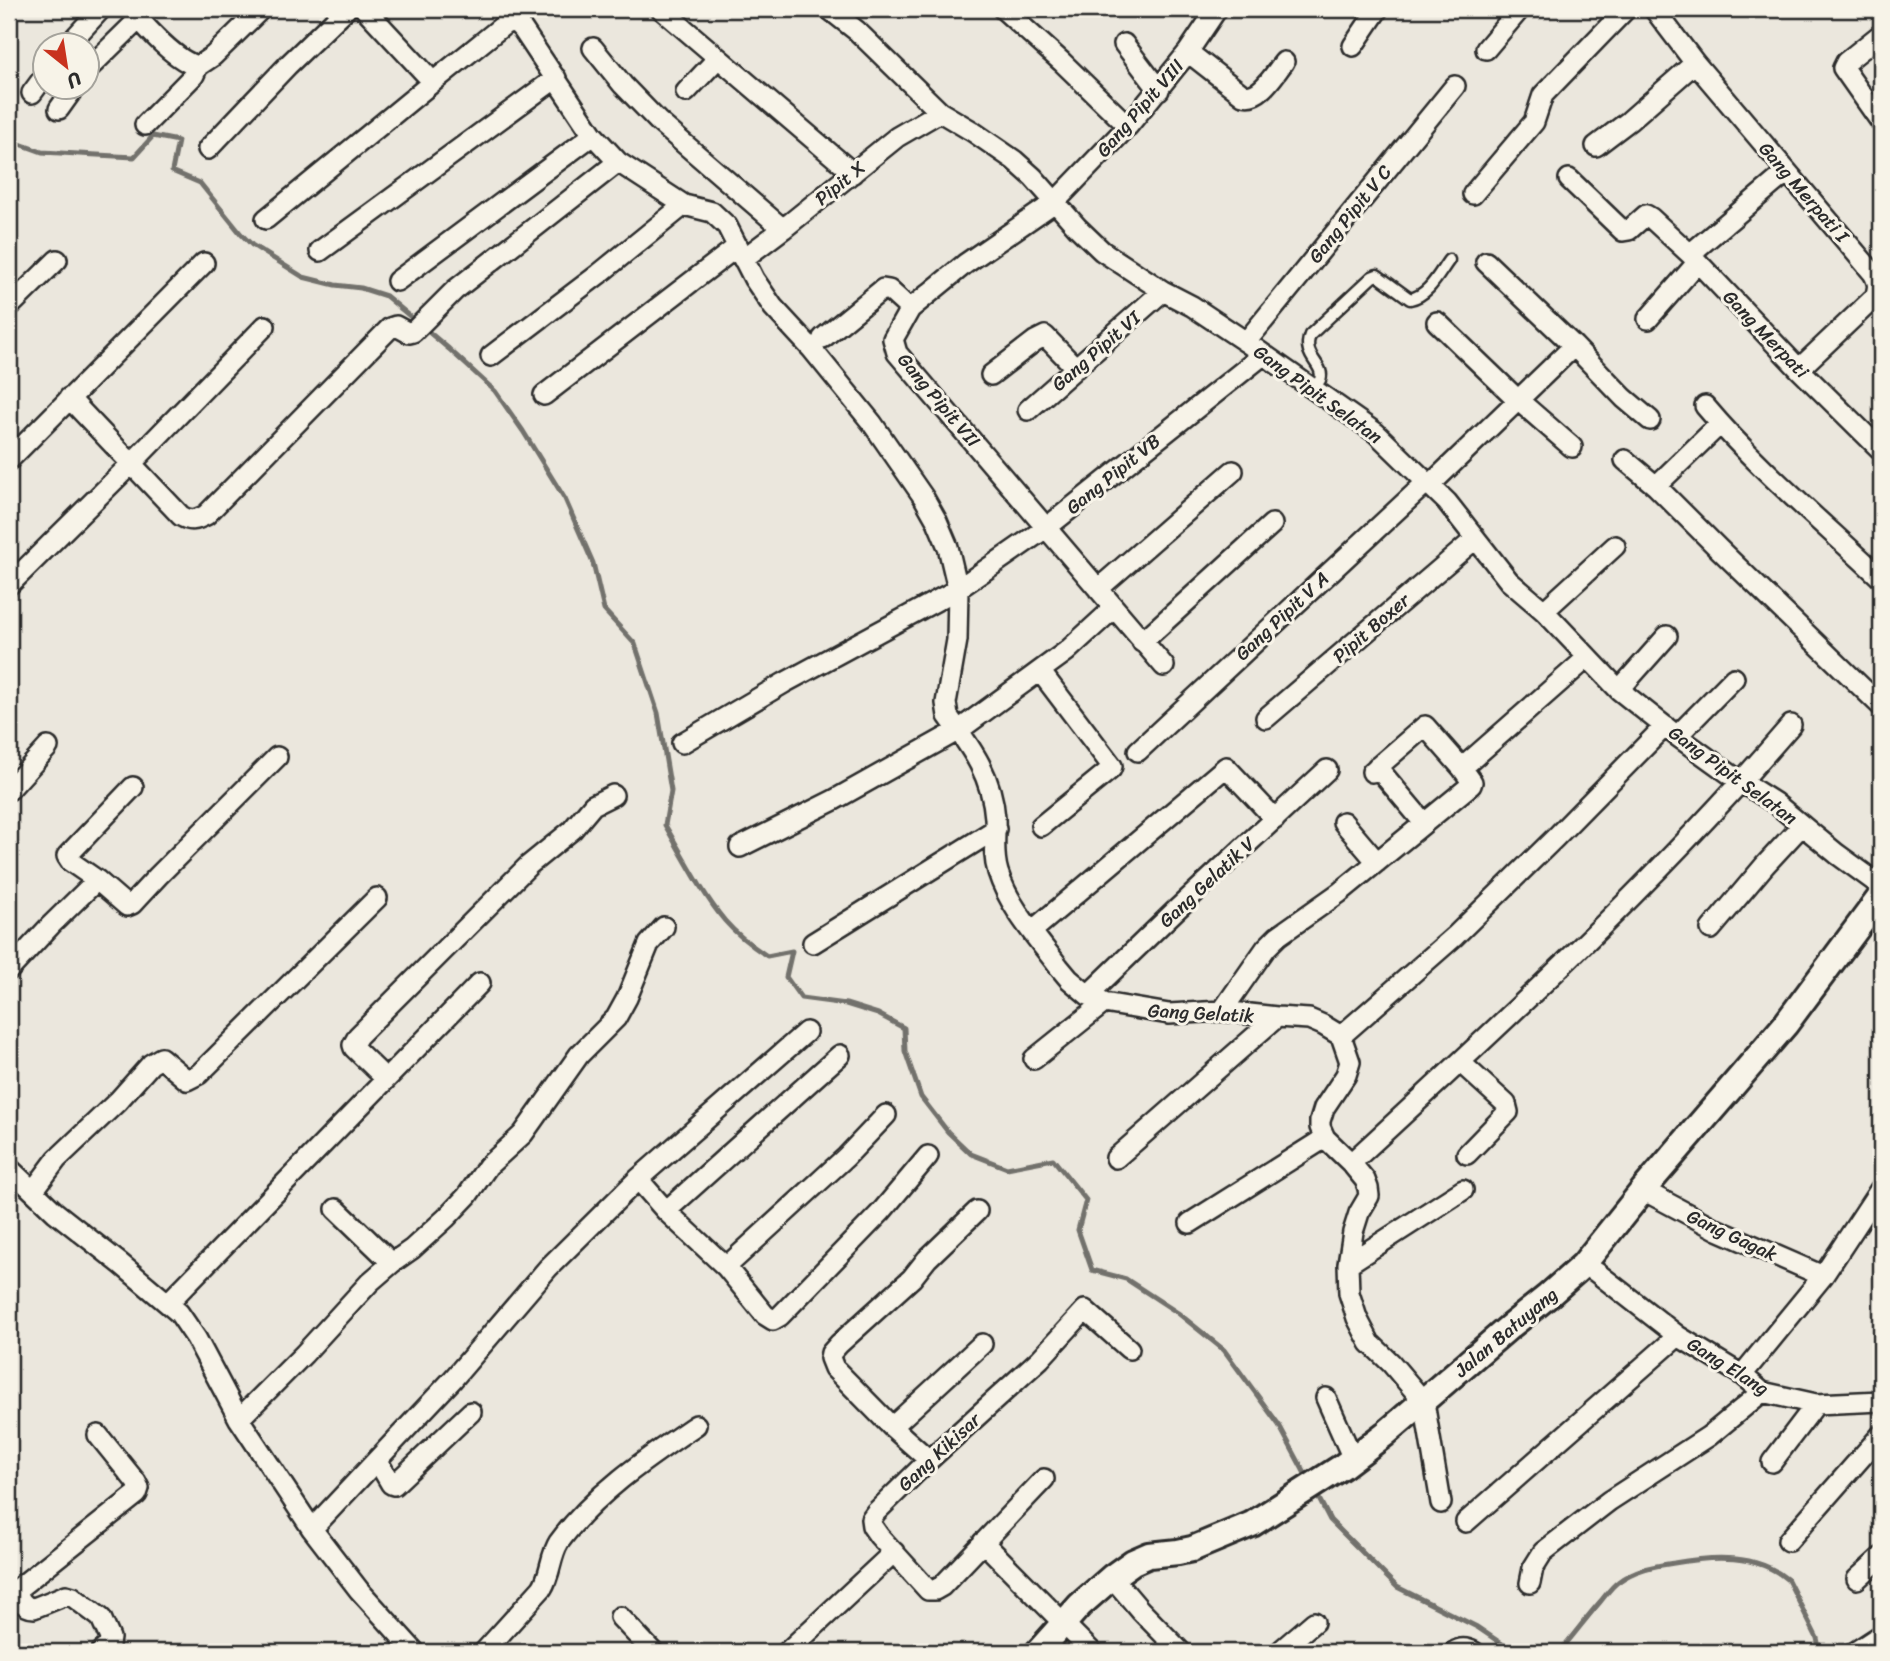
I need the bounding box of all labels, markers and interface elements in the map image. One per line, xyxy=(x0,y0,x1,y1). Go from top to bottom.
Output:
north arrow xyxy=(32,32,102,102)
street label: Gang Pipit VIII xyxy=(1088,51,1192,165)
text: U xyxy=(59,63,88,98)
street label: Gang Merpati I xyxy=(1750,134,1859,251)
street label: Pipit X xyxy=(807,152,873,214)
street label: Gang Pipit V C xyxy=(1300,157,1400,271)
street label: Gang Merpati xyxy=(1715,282,1818,387)
street label: Gang Pipit VI xyxy=(1044,302,1149,400)
street label: Gang Pipit Selatan xyxy=(1246,336,1390,452)
street label: Gang Pipit VII xyxy=(889,345,989,455)
street label: Gang Pipit VB xyxy=(1058,425,1168,523)
street label: Gang Pipit V A xyxy=(1227,563,1337,669)
street label: Pipit Boxer xyxy=(1325,584,1418,671)
street label: Gang Pipit Selatan xyxy=(1661,717,1805,833)
street label: Gang Gelatik V xyxy=(1151,828,1264,936)
street label: Gang Gelatik xyxy=(1147,994,1255,1032)
street label: Gang Gagak xyxy=(1681,1200,1784,1271)
street label: Jalan Batuyang xyxy=(1446,1278,1565,1386)
street label: Gang Elang xyxy=(1680,1328,1776,1404)
street label: Gang Kikisar xyxy=(890,1404,989,1500)

